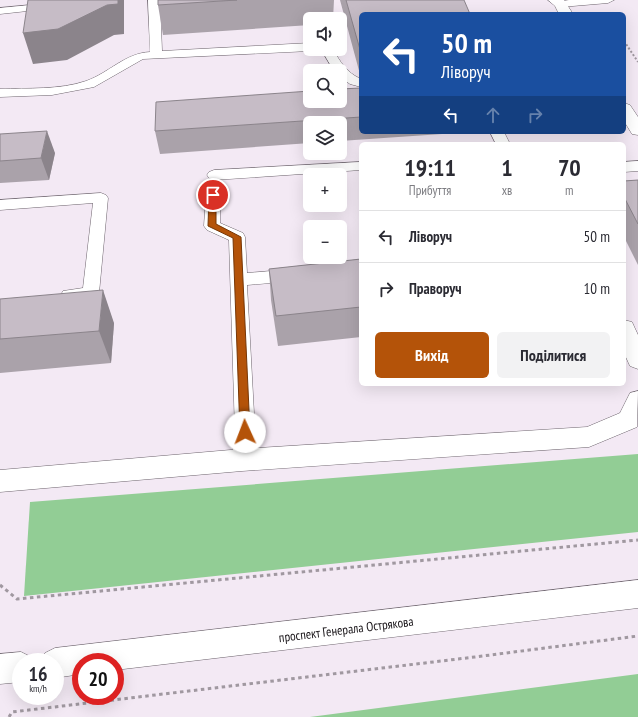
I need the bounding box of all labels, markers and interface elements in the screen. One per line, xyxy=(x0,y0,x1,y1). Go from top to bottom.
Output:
map controls xyxy=(303,12,347,264)
button: sound xyxy=(303,12,347,56)
text: 50 m xyxy=(441,24,492,61)
icon: left xyxy=(375,28,427,80)
text: Ліворуч xyxy=(441,60,491,83)
button: search xyxy=(303,64,347,108)
icon: left xyxy=(440,104,462,126)
icon: ahead xyxy=(482,104,504,126)
icon: right xyxy=(524,104,546,126)
button: layers xyxy=(303,116,347,160)
text: 19:11 xyxy=(404,152,456,183)
text: 1 xyxy=(501,152,513,183)
text: 70 xyxy=(558,152,581,183)
button: + xyxy=(303,168,347,212)
pin xyxy=(196,178,230,212)
text: Прибуття xyxy=(409,182,451,199)
text: хв xyxy=(502,182,512,199)
text: m xyxy=(565,182,574,199)
icon: arrive xyxy=(202,184,224,206)
button: − xyxy=(303,220,347,264)
icon: left xyxy=(375,226,397,248)
text: Ліворуч xyxy=(409,227,452,246)
text: 50 m xyxy=(584,227,610,246)
icon: right xyxy=(375,278,397,300)
text: Праворуч xyxy=(409,279,462,298)
text: 10 m xyxy=(584,279,610,298)
button: Вихід xyxy=(375,332,489,378)
button: Поділитися xyxy=(497,332,610,378)
position arrow xyxy=(224,411,266,453)
street label: проспект Генерала Острякова xyxy=(278,613,414,646)
speed limit sign: 20 xyxy=(72,653,124,705)
text: 16 xyxy=(28,661,48,687)
text: km/h xyxy=(29,682,47,695)

